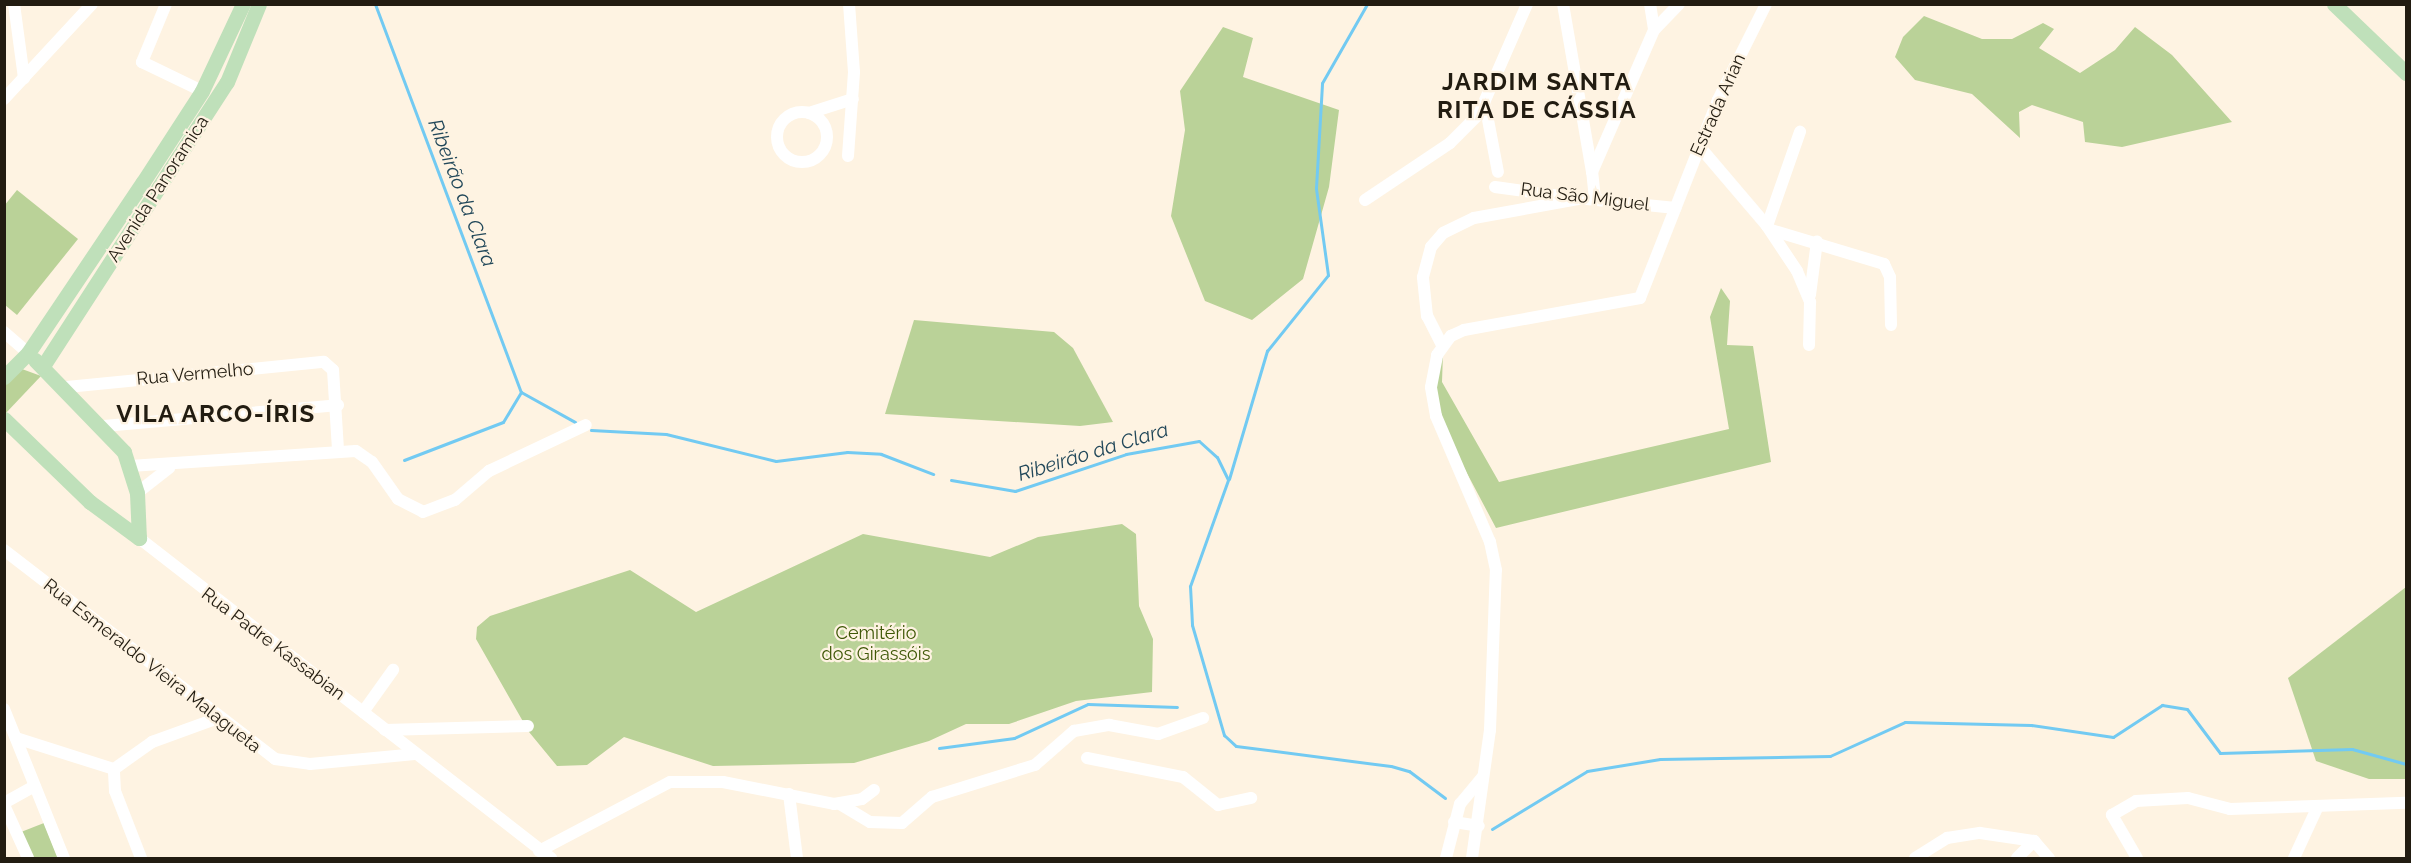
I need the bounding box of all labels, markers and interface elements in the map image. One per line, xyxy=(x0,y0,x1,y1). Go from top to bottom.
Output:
street label: Estrada Arian xyxy=(1686,50,1750,160)
district label: JARDIM SANTA RITA DE CÁSSIA xyxy=(1437,68,1637,124)
street label: Avenida Panoramica xyxy=(103,112,213,266)
water label: Ribeirão da Clara xyxy=(423,116,501,270)
street label: Rua São Miguel xyxy=(1519,178,1651,216)
street label: Rua Vermelho xyxy=(135,358,255,390)
district label: VILA ARCO-ÍRIS xyxy=(116,400,316,428)
water label: Ribeirão da Clara xyxy=(1015,418,1171,486)
street label: Rua Esmeraldo Vieira Malagueta xyxy=(39,574,265,758)
street label: Rua Padre Kassabian xyxy=(197,583,349,705)
park label: Cemitério dos Girassóis xyxy=(822,623,930,666)

